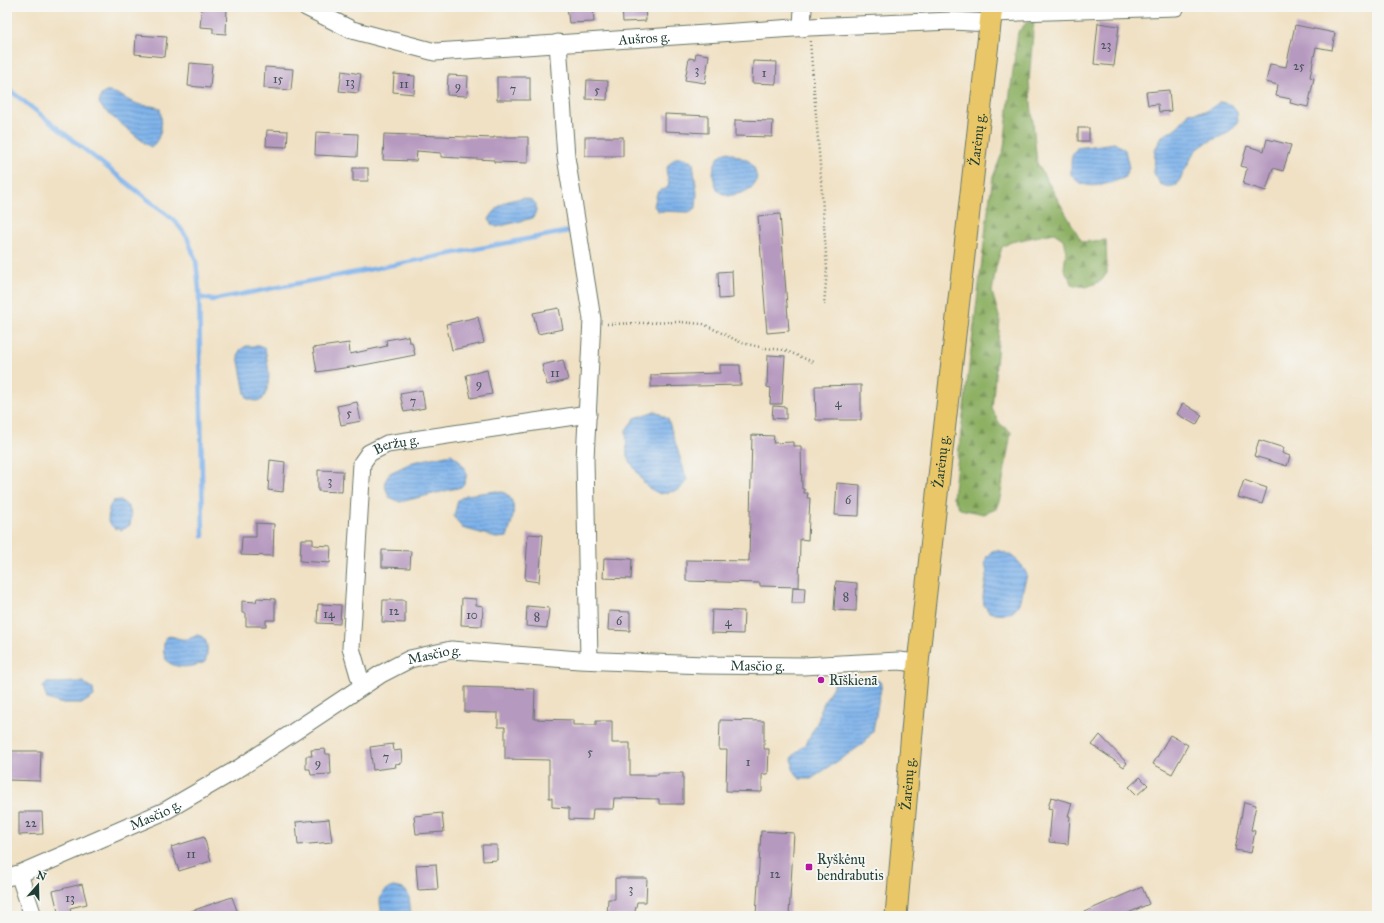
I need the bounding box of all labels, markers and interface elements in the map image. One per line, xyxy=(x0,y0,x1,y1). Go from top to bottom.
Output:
street label: Aušros g. xyxy=(617,28,671,49)
house number: 23 xyxy=(1101,38,1112,52)
house number: 25 xyxy=(1293,59,1305,73)
house number: 3 xyxy=(695,63,700,77)
house number: 1 xyxy=(762,66,767,80)
house number: 15 xyxy=(273,72,284,86)
house number: 13 xyxy=(345,75,355,89)
house number: 11 xyxy=(399,77,409,91)
house number: 9 xyxy=(455,79,461,93)
house number: 7 xyxy=(510,82,516,96)
house number: 5 xyxy=(594,83,600,97)
street label: Žarėnų g. xyxy=(964,112,989,167)
house number: 11 xyxy=(550,366,560,380)
house number: 9 xyxy=(476,377,482,391)
house number: 7 xyxy=(410,394,416,408)
house number: 4 xyxy=(835,396,842,410)
house number: 5 xyxy=(346,406,352,420)
street label: Beržų g. xyxy=(370,431,420,459)
street label: Žarėnų g. xyxy=(928,434,953,489)
house number: 3 xyxy=(328,474,333,488)
house number: 6 xyxy=(845,493,852,507)
house number: 8 xyxy=(843,590,849,604)
house number: 12 xyxy=(389,604,399,618)
house number: 14 xyxy=(323,607,335,621)
house number: 10 xyxy=(466,608,478,622)
house number: 8 xyxy=(534,610,540,624)
house number: 6 xyxy=(616,614,623,628)
house number: 4 xyxy=(725,615,732,629)
street label: Masčio g. xyxy=(406,642,462,668)
street label: Masčio g. xyxy=(730,657,785,675)
place label: Rīškienā xyxy=(829,672,877,689)
marker: Rīškienā xyxy=(816,675,826,685)
house number: 5 xyxy=(587,745,593,759)
house number: 7 xyxy=(383,750,389,764)
house number: 1 xyxy=(746,755,751,769)
house number: 9 xyxy=(315,756,321,770)
street label: Žarėnų g. xyxy=(895,756,919,811)
street label: Masčio g. xyxy=(127,796,184,834)
house number: 22 xyxy=(25,816,37,830)
house number: 11 xyxy=(186,847,196,861)
place label: Ryškėnų bendrabutis xyxy=(817,851,884,884)
marker: Ryškėnų bendrabutis xyxy=(804,862,814,872)
north arrow xyxy=(18,865,58,905)
house number: 12 xyxy=(770,867,780,881)
text: N xyxy=(35,868,48,884)
house number: 3 xyxy=(629,882,634,896)
house number: 13 xyxy=(65,891,75,905)

